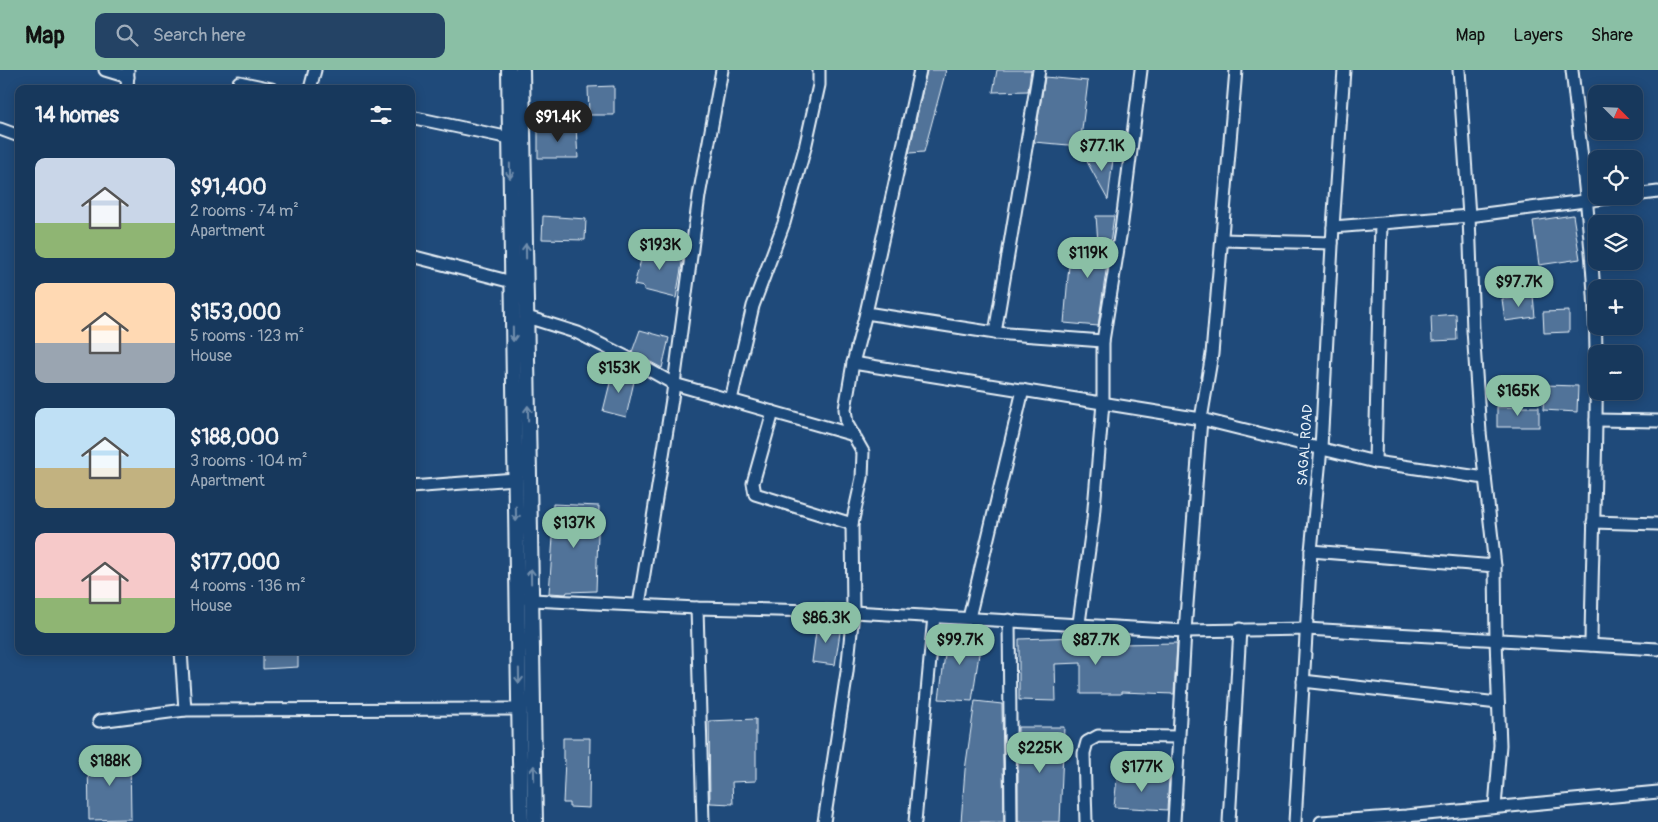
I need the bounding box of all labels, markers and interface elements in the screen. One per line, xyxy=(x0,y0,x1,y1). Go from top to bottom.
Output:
search box xyxy=(95,13,445,58)
text: Map xyxy=(25,21,65,50)
icon: search xyxy=(113,21,141,49)
text: Search here xyxy=(153,23,246,47)
text: Map xyxy=(1456,24,1485,47)
text: Layers xyxy=(1513,24,1563,47)
text: Share xyxy=(1591,24,1633,47)
north arrow xyxy=(1588,85,1642,140)
map controls xyxy=(1588,85,1643,400)
pin: $91.4K xyxy=(517,100,599,143)
icon: filters xyxy=(367,101,395,129)
text: 14 homes xyxy=(35,102,119,129)
text: $91.4K xyxy=(535,107,581,127)
pin: $77.1K xyxy=(1061,129,1143,172)
text: $77.1K xyxy=(1079,136,1125,156)
button: locate xyxy=(1588,150,1643,205)
one-way arrow xyxy=(505,162,515,179)
text: $91,400 xyxy=(190,174,267,201)
icon: home xyxy=(75,178,135,238)
text: 2 rooms · 74 m² xyxy=(190,201,299,221)
button: layers xyxy=(1588,215,1643,270)
text: Apartment xyxy=(190,221,265,241)
pin: $193K xyxy=(625,228,695,271)
text: $193K xyxy=(639,235,681,255)
pin: $119K xyxy=(1053,236,1123,279)
one-way arrow xyxy=(521,243,530,259)
text: $119K xyxy=(1068,243,1108,263)
pin: $97.7K xyxy=(1478,266,1560,308)
text: $97.7K xyxy=(1496,272,1543,292)
button: + xyxy=(1588,280,1643,335)
text: $153,000 xyxy=(190,299,281,326)
icon: home xyxy=(75,303,135,363)
one-way arrow xyxy=(508,325,518,341)
text: 5 rooms · 123 m² xyxy=(190,326,304,346)
button: − xyxy=(1588,345,1643,400)
text: House xyxy=(190,346,232,366)
pin: $153K xyxy=(584,352,654,394)
text: $153K xyxy=(598,358,640,378)
pin: $165K xyxy=(1483,374,1553,417)
text: $165K xyxy=(1497,381,1539,401)
street label: SAGAL ROAD xyxy=(1294,404,1316,486)
one-way arrow xyxy=(523,406,533,422)
text: $188,000 xyxy=(190,424,279,451)
icon: home xyxy=(75,428,135,488)
text: 3 rooms · 104 m² xyxy=(190,451,307,471)
text: Apartment xyxy=(190,471,265,491)
one-way arrow xyxy=(511,505,521,521)
pin: $137K xyxy=(539,506,609,549)
text: $137K xyxy=(553,513,595,533)
text: $177,000 xyxy=(190,549,280,576)
icon: home xyxy=(75,553,135,613)
one-way arrow xyxy=(526,568,536,584)
text: 4 rooms · 136 m² xyxy=(190,576,306,596)
text: House xyxy=(190,596,232,616)
pin: $86.3K xyxy=(785,602,867,644)
text: $86.3K xyxy=(802,608,850,628)
pin: $99.7K xyxy=(919,624,1001,666)
pin: $87.7K xyxy=(1055,624,1137,666)
text: $99.7K xyxy=(937,630,983,650)
text: $87.7K xyxy=(1073,630,1119,650)
one-way arrow xyxy=(514,668,523,684)
pin: $225K xyxy=(1005,732,1075,774)
text: $225K xyxy=(1018,738,1062,758)
pin: $188K xyxy=(75,744,145,787)
pin: $177K xyxy=(1107,750,1177,793)
text: $188K xyxy=(90,751,130,771)
text: $177K xyxy=(1121,757,1163,777)
one-way arrow xyxy=(530,766,539,782)

